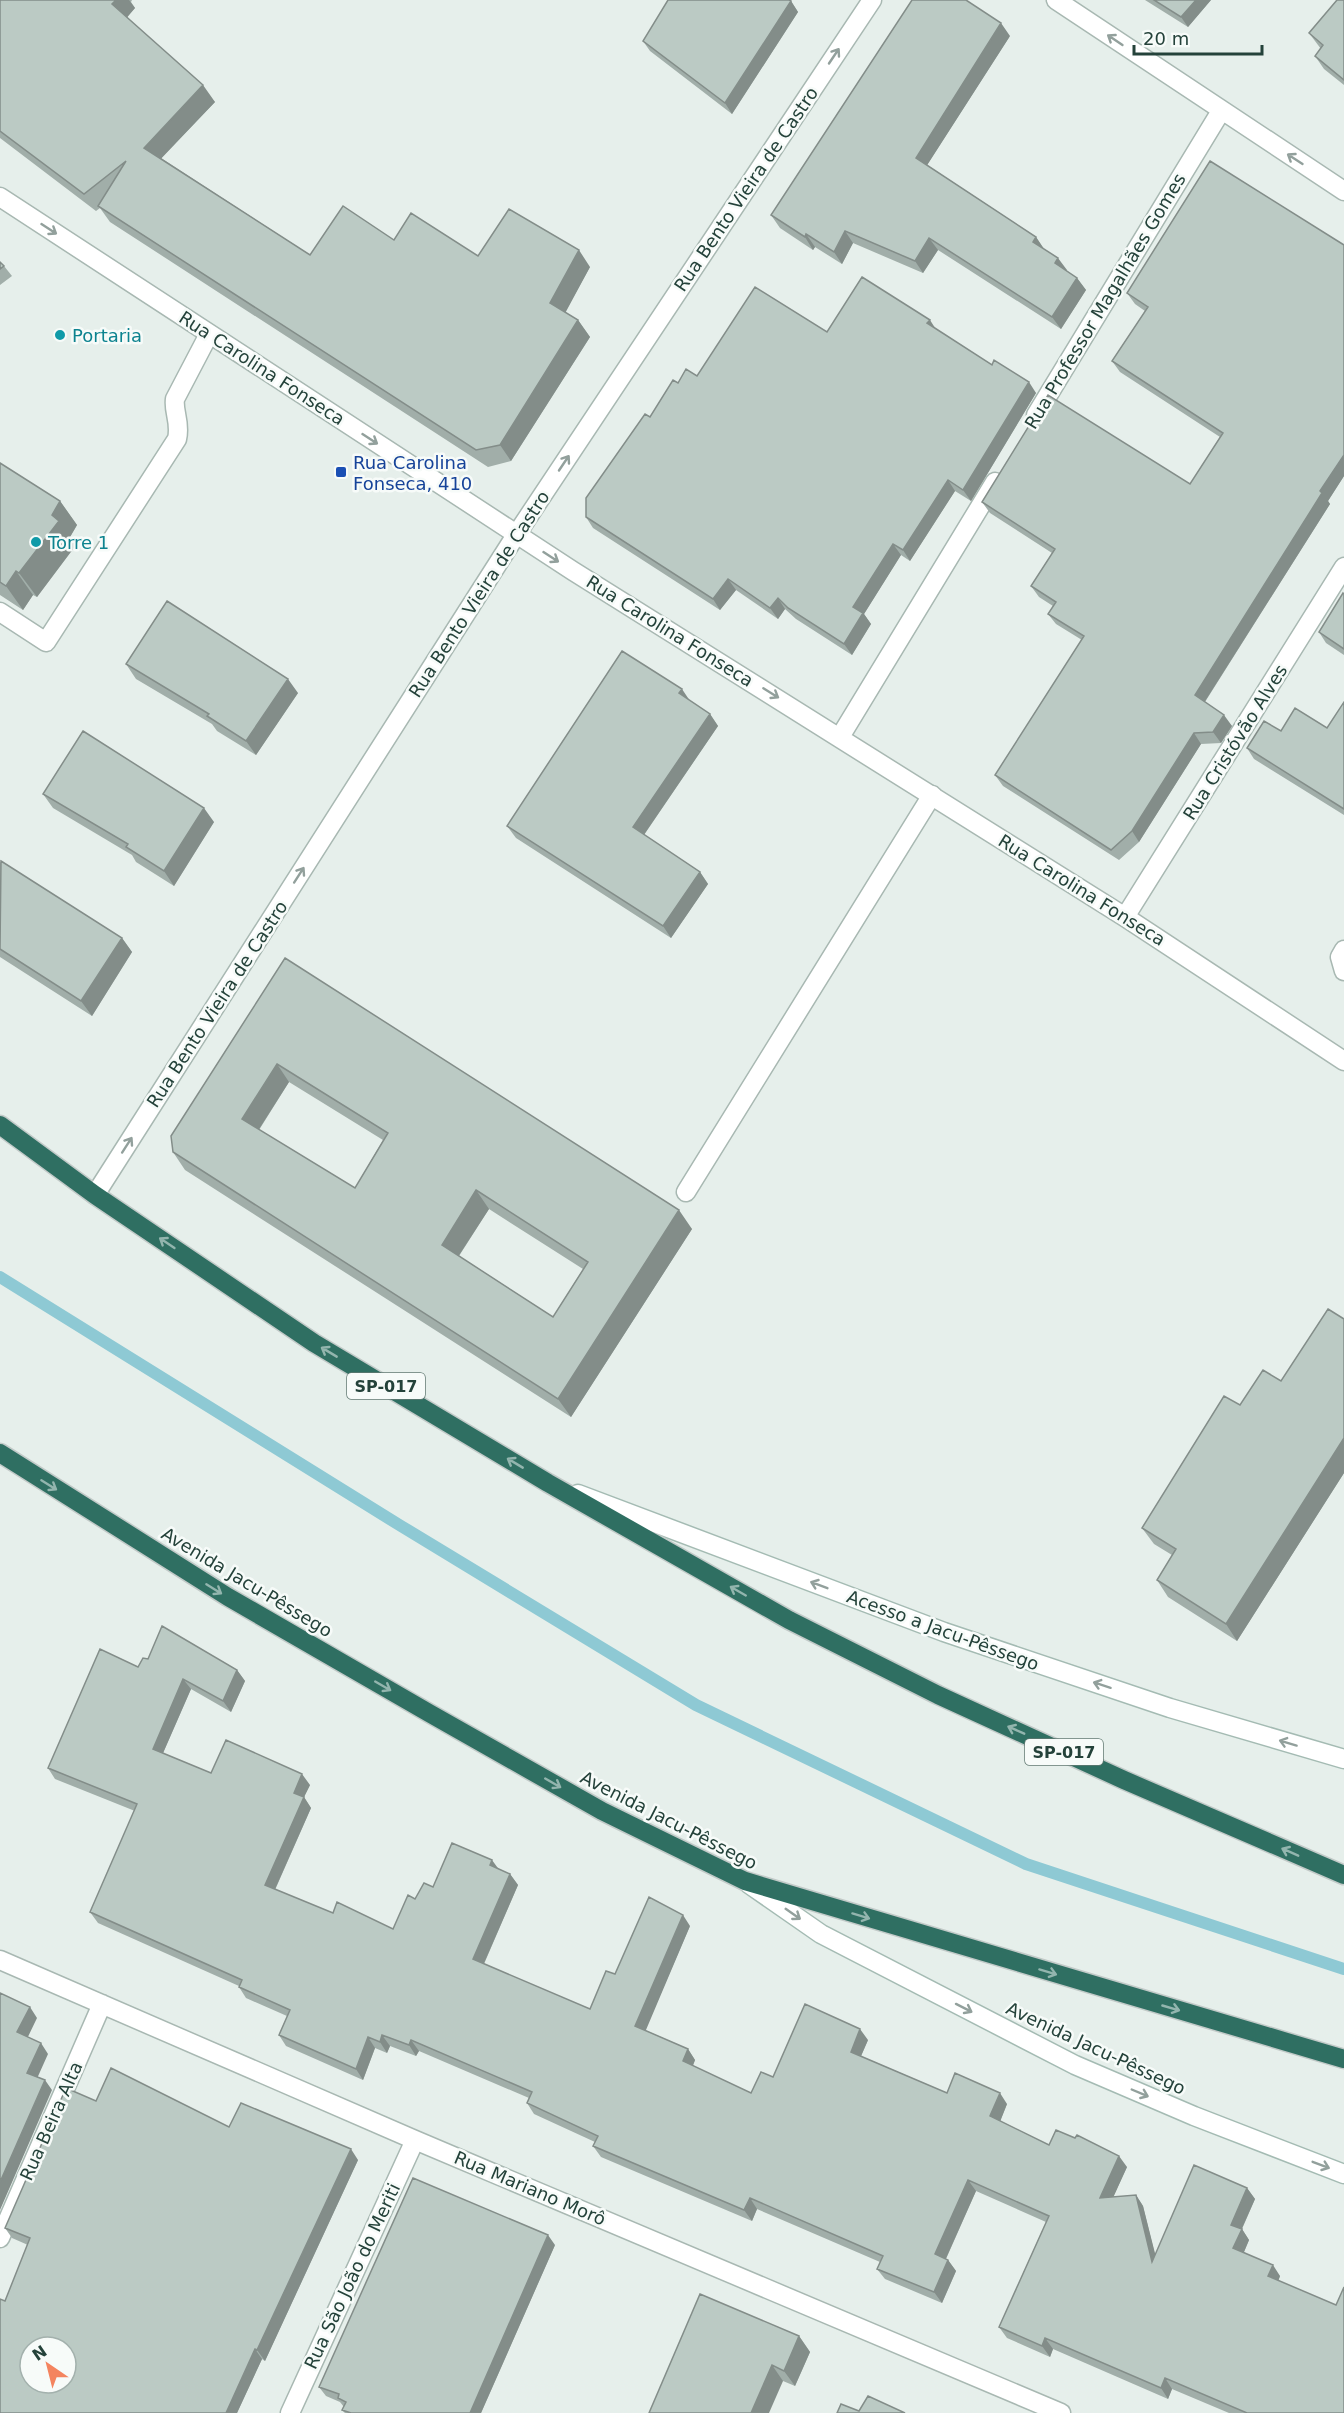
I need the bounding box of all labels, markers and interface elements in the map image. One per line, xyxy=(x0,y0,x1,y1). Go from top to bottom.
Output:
scale bar xyxy=(1134,18,1262,56)
text: 20 m xyxy=(1143,28,1189,49)
one-way arrow xyxy=(1107,34,1124,46)
one-way arrow xyxy=(829,48,841,65)
street label: Rua Bento Vieira de Castro xyxy=(670,83,822,295)
one-way arrow xyxy=(1287,153,1304,165)
street label: Rua Professor Magalhães Gomes xyxy=(1020,169,1190,433)
one-way arrow xyxy=(40,223,57,235)
street label: Rua Carolina Fonseca xyxy=(175,307,349,429)
place label: Portaria xyxy=(72,325,142,346)
marker: Portaria xyxy=(53,328,67,342)
one-way arrow xyxy=(362,433,378,445)
place label: Rua Carolina Fonseca, 410 xyxy=(353,452,472,494)
one-way arrow xyxy=(558,456,570,472)
marker: Rua Carolina Fonseca, 410 xyxy=(334,465,348,479)
street label: Rua Bento Vieira de Castro xyxy=(404,487,554,701)
place label: Torre 1 xyxy=(47,532,109,553)
marker: Torre 1 xyxy=(29,535,43,549)
one-way arrow xyxy=(543,551,559,563)
street label: Rua Carolina Fonseca xyxy=(583,571,757,691)
street label: Rua Cristóvão Alves xyxy=(1179,660,1291,824)
one-way arrow xyxy=(762,687,779,700)
street label: Rua Carolina Fonseca xyxy=(995,830,1169,950)
one-way arrow xyxy=(294,867,306,884)
street label: Rua Bento Vieira de Castro xyxy=(142,897,292,1111)
one-way arrow xyxy=(121,1137,133,1154)
one-way arrow xyxy=(159,1237,176,1249)
one-way arrow xyxy=(321,1346,338,1358)
road number: SP-017 xyxy=(347,1373,425,1399)
one-way arrow xyxy=(506,1456,523,1468)
one-way arrow xyxy=(41,1478,58,1491)
street label: Avenida Jacu-Pêssego xyxy=(158,1523,336,1641)
one-way arrow xyxy=(810,1579,829,1590)
one-way arrow xyxy=(205,1583,222,1595)
one-way arrow xyxy=(730,1584,747,1596)
street label: Acesso a Jacu-Pêssego xyxy=(844,1585,1042,1675)
one-way arrow xyxy=(1093,1678,1112,1689)
one-way arrow xyxy=(374,1681,391,1693)
one-way arrow xyxy=(1007,1724,1025,1736)
one-way arrow xyxy=(1279,1737,1298,1748)
road number: SP-017 xyxy=(1025,1739,1103,1765)
street label: Avenida Jacu-Pêssego xyxy=(577,1766,761,1874)
one-way arrow xyxy=(543,1778,561,1789)
one-way arrow xyxy=(1281,1846,1299,1857)
one-way arrow xyxy=(784,1908,801,1920)
one-way arrow xyxy=(851,1911,870,1922)
one-way arrow xyxy=(1038,1967,1057,1978)
street label: Avenida Jacu-Pêssego xyxy=(1003,1997,1189,2099)
one-way arrow xyxy=(955,2002,972,2014)
one-way arrow xyxy=(1161,2003,1180,2014)
street label: Rua Beira Alta xyxy=(15,2058,87,2184)
one-way arrow xyxy=(1130,2087,1148,2099)
street label: Rua Mariano Morô xyxy=(451,2147,609,2229)
one-way arrow xyxy=(1311,2160,1329,2171)
street label: Rua São João do Meriti xyxy=(300,2180,404,2372)
north arrow xyxy=(18,2335,78,2395)
text: N xyxy=(29,2342,51,2365)

